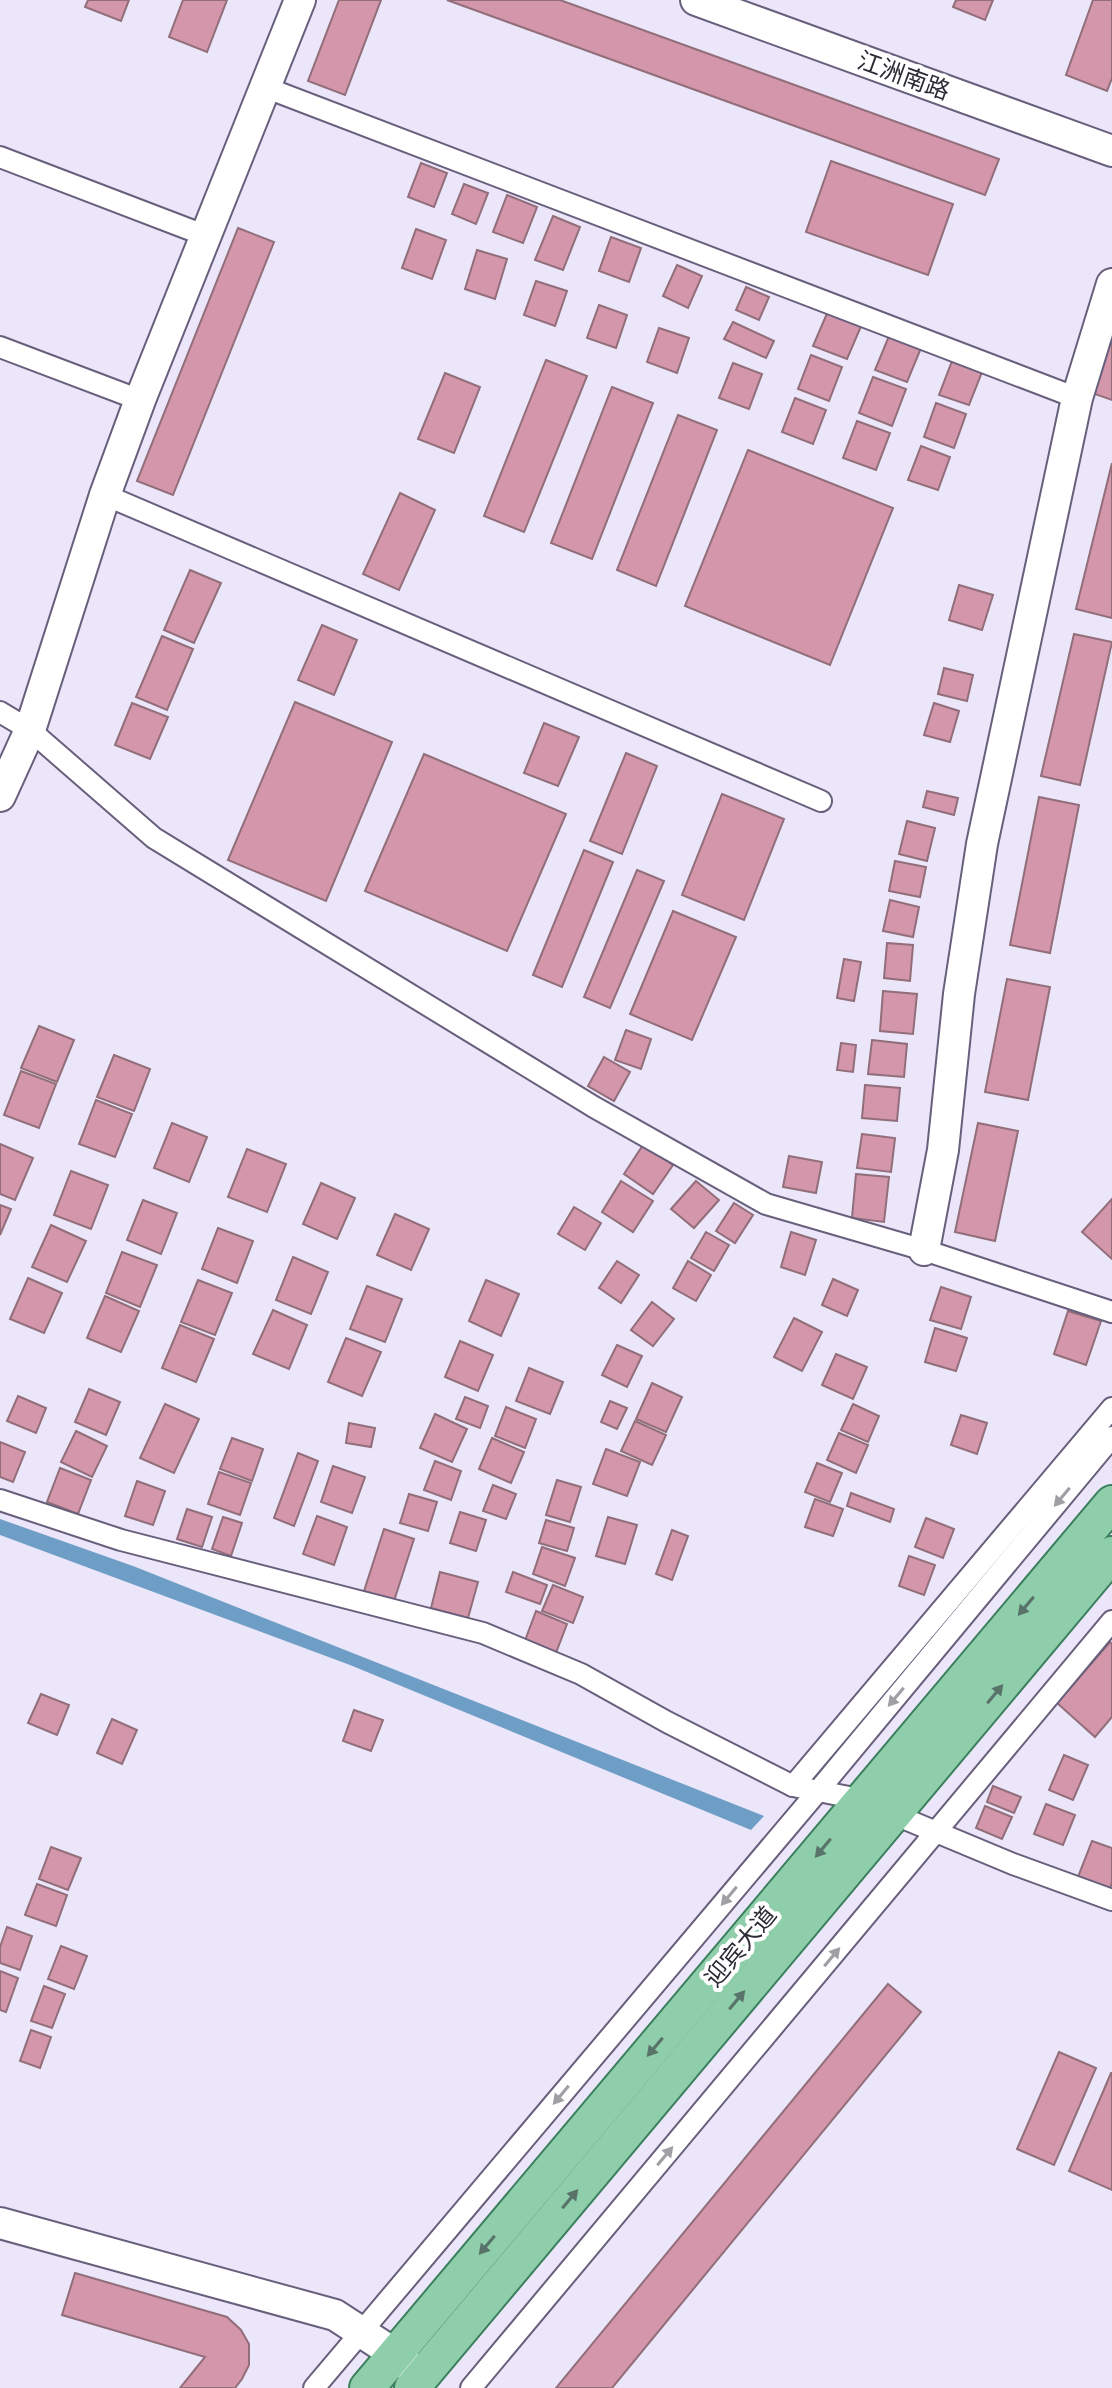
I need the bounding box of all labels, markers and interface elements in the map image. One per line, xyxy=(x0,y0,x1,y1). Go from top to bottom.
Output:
street label: 江洲南路 xyxy=(854,44,954,106)
one-way arrow xyxy=(1054,1487,1071,1507)
one-way arrow xyxy=(1018,1596,1035,1616)
one-way arrow xyxy=(985,1684,1003,1704)
one-way arrow xyxy=(888,1687,905,1707)
one-way arrow xyxy=(815,1838,832,1858)
one-way arrow xyxy=(721,1886,738,1906)
street label: 迎宾大道 xyxy=(698,1900,782,1992)
one-way arrow xyxy=(823,1947,840,1967)
one-way arrow xyxy=(728,1990,745,2010)
one-way arrow xyxy=(647,2037,664,2057)
one-way arrow xyxy=(553,2085,570,2105)
one-way arrow xyxy=(656,2147,673,2167)
one-way arrow xyxy=(561,2190,578,2210)
one-way arrow xyxy=(479,2235,496,2255)

